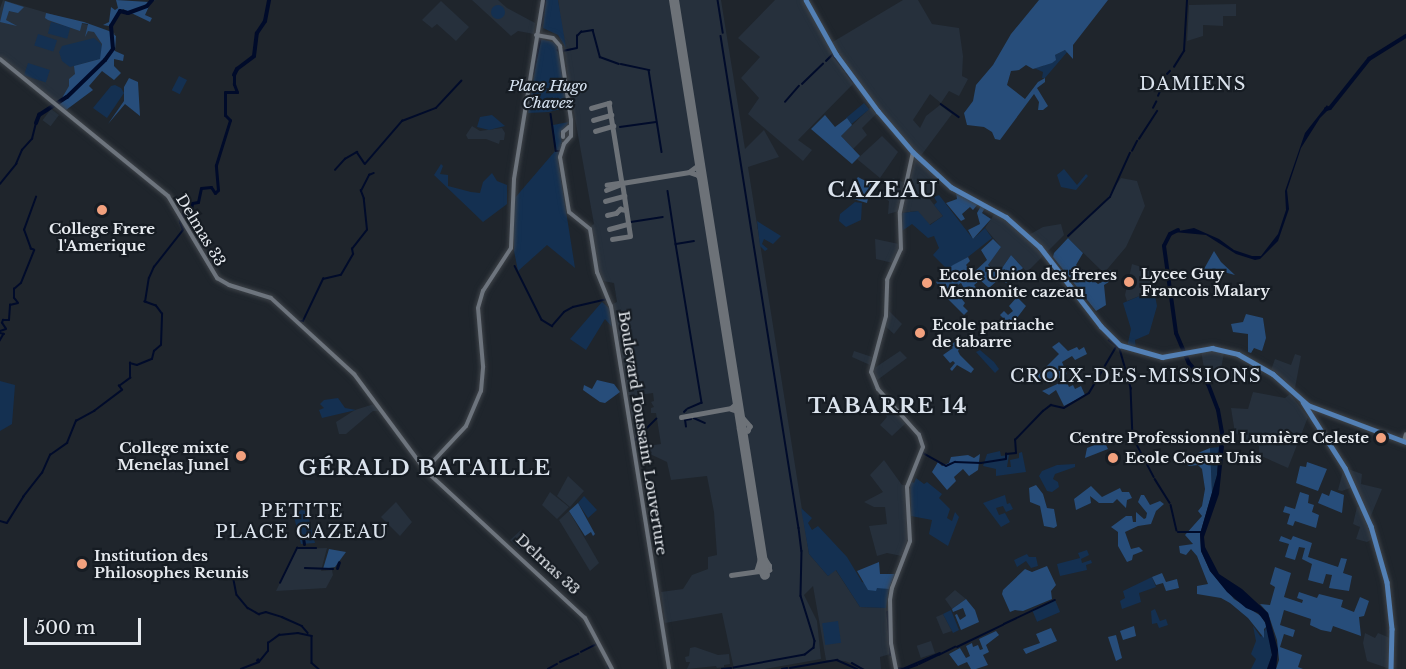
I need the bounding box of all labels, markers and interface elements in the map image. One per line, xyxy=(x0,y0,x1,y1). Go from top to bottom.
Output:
district label: DAMIENS xyxy=(1139,73,1247,95)
park label: Place Hugo Chavez xyxy=(509,76,587,111)
district label: CAZEAU xyxy=(828,177,938,203)
street label: Delmas 33 xyxy=(172,191,230,269)
marker: College Frere l'Amerique xyxy=(95,203,109,217)
place label: College Frere l'Amerique xyxy=(49,219,155,254)
place label: Lycee Guy Francois Malary xyxy=(1141,264,1270,299)
place label: Ecole Union des freres Mennonite cazeau xyxy=(939,265,1117,300)
marker: Lycee Guy Francois Malary xyxy=(1122,275,1136,289)
marker: Ecole Union des freres Mennonite cazeau xyxy=(920,276,934,290)
street label: Boulevard Toussaint Louverture xyxy=(615,309,671,557)
place label: Ecole patriache de tabarre xyxy=(932,315,1054,350)
marker: Ecole patriache de tabarre xyxy=(913,326,927,340)
district label: CROIX-DES-MISSIONS xyxy=(1010,365,1262,387)
district label: TABARRE 14 xyxy=(808,393,968,419)
place label: Centre Professionnel Lumière Celeste xyxy=(1069,429,1369,447)
marker: Centre Professionnel Lumière Celeste xyxy=(1374,431,1388,445)
place label: College mixte Menelas Junel xyxy=(117,438,229,473)
marker: College mixte Menelas Junel xyxy=(234,449,248,463)
place label: Ecole Coeur Unis xyxy=(1125,449,1262,467)
marker: Ecole Coeur Unis xyxy=(1106,451,1120,465)
district label: GÉRALD BATAILLE xyxy=(298,455,552,481)
district label: PETITE PLACE CAZEAU xyxy=(215,501,389,544)
street label: Delmas 33 xyxy=(512,530,584,598)
place label: Institution des Philosophes Reunis xyxy=(94,546,249,581)
marker: Institution des Philosophes Reunis xyxy=(75,557,89,571)
scale bar xyxy=(27,606,144,644)
text: 500 m xyxy=(35,617,95,639)

